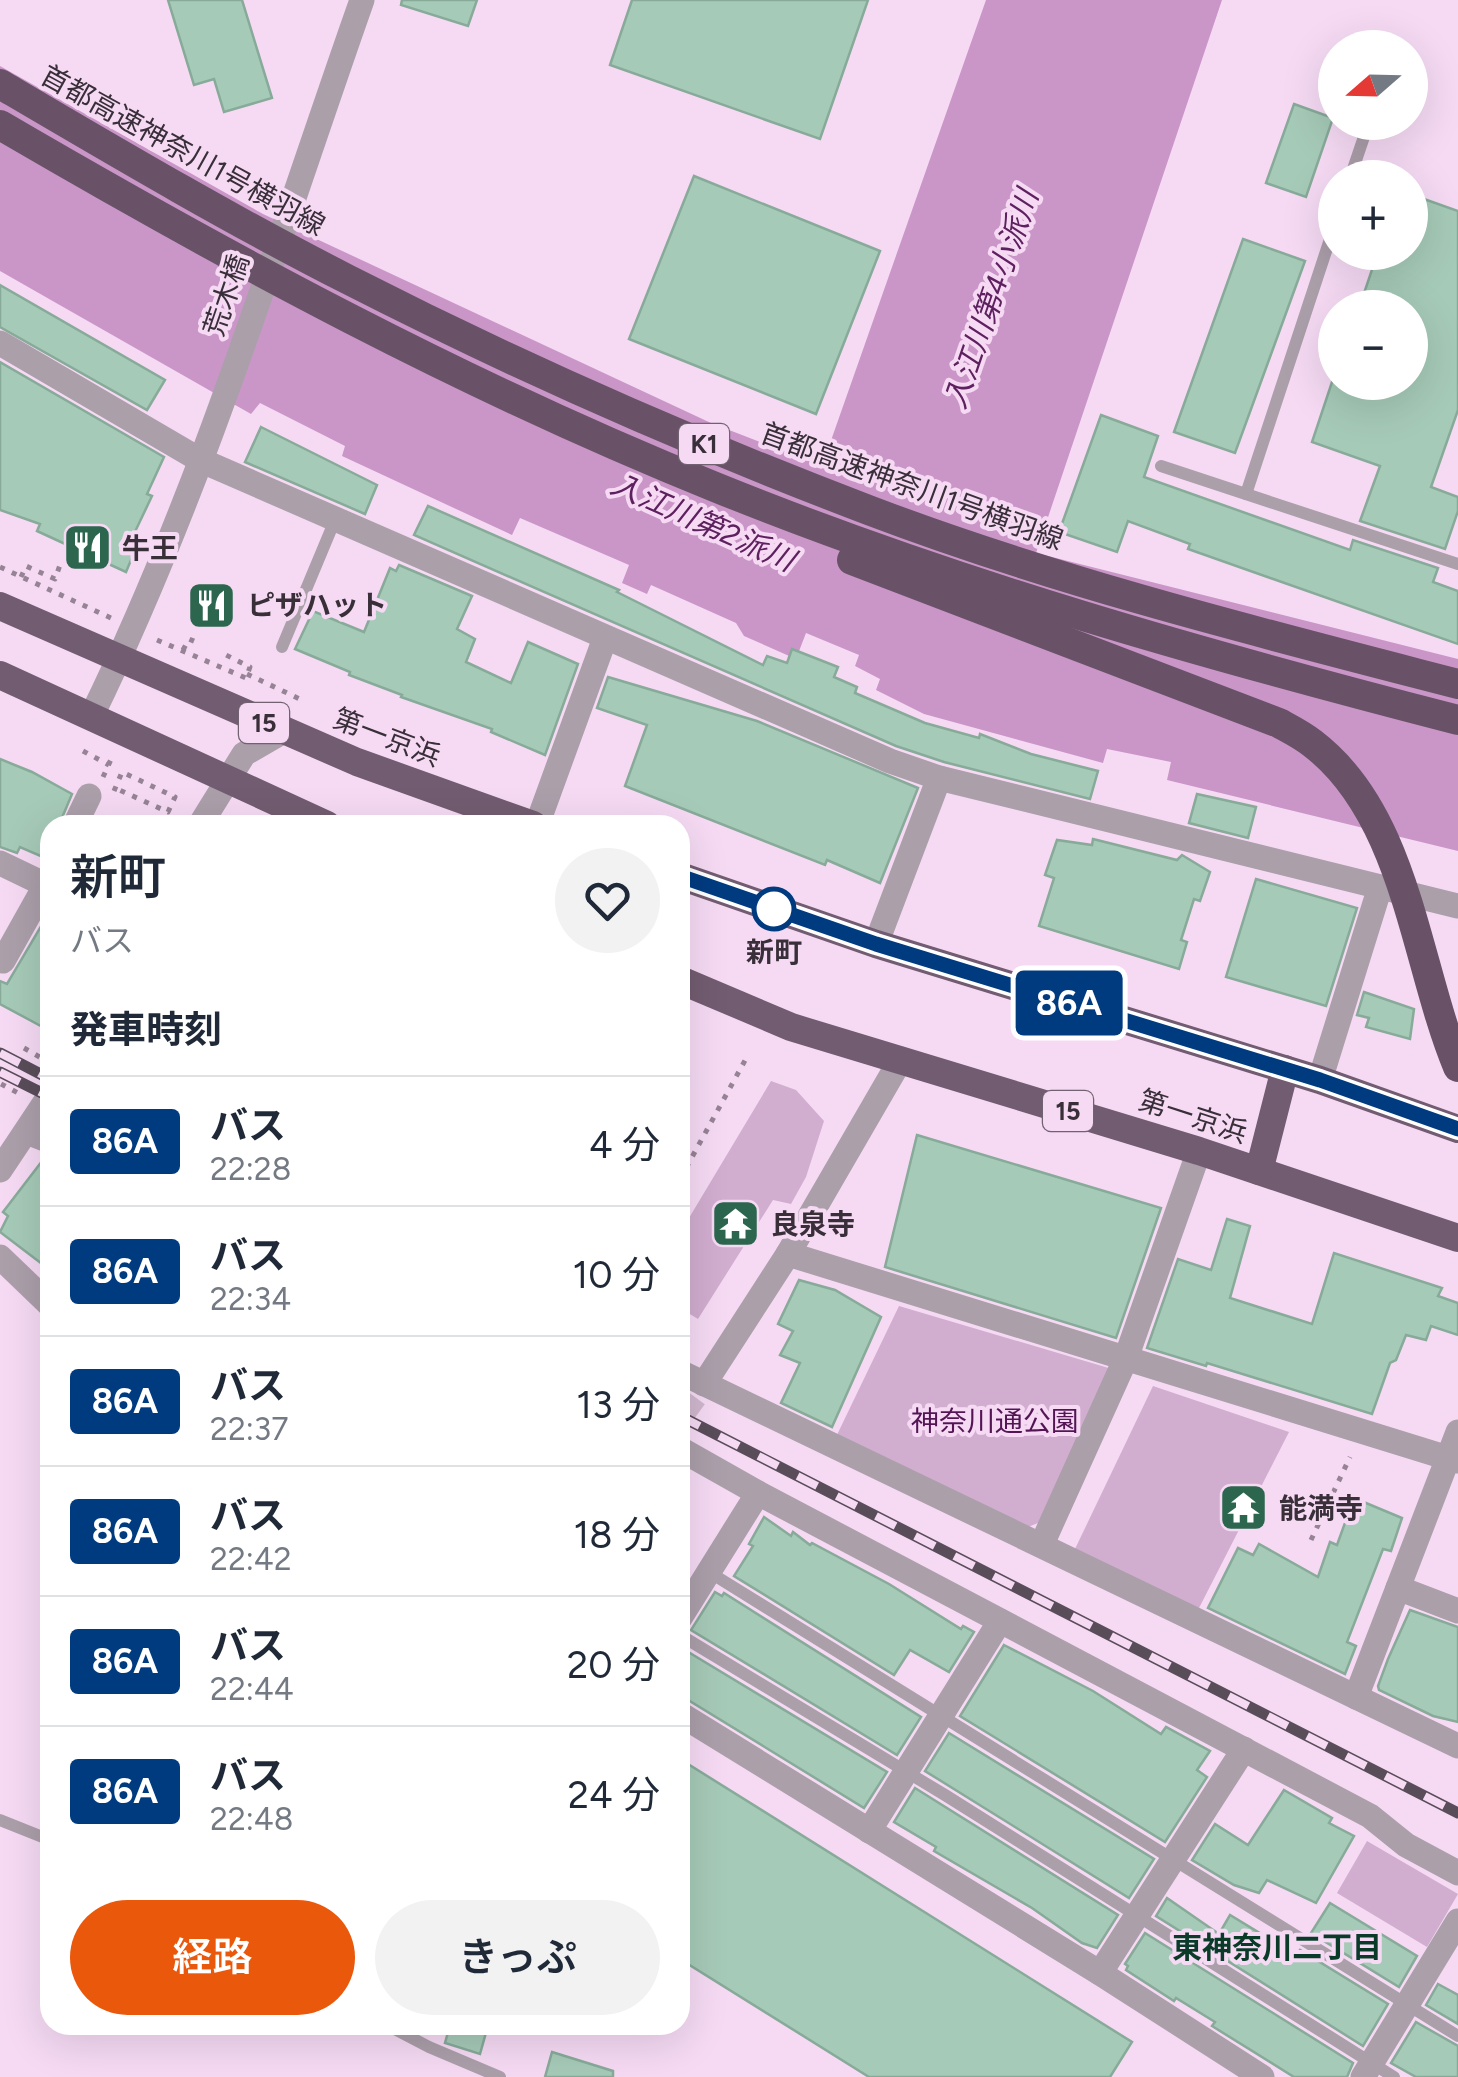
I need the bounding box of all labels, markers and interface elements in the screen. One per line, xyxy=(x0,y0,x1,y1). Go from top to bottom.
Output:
north arrow xyxy=(1318,30,1428,140)
map controls xyxy=(1318,30,1428,400)
street label: 首都高速神奈川1号横羽線 xyxy=(35,58,331,242)
button: + xyxy=(1318,160,1428,270)
water label: 入江川第4小派川 xyxy=(936,182,1047,413)
street label: 荒木橋 xyxy=(196,250,256,340)
button: − xyxy=(1318,290,1428,400)
street label: 首都高速神奈川1号横羽線 xyxy=(756,415,1068,557)
road number: K1 xyxy=(679,424,729,464)
water label: 入江川第2派川 xyxy=(606,465,803,580)
restaurant icon: 牛王 xyxy=(61,522,113,574)
place label: 牛王 xyxy=(122,531,178,565)
restaurant icon: ピザハット xyxy=(186,579,238,631)
place label: ピザハット xyxy=(247,588,387,622)
street label: 第一京浜 xyxy=(329,701,445,773)
road number: 15 xyxy=(239,703,289,743)
text: 新町 xyxy=(70,848,166,906)
button: heart xyxy=(555,848,660,953)
marker: 新町 xyxy=(753,888,795,930)
text: バス xyxy=(70,922,134,960)
place label: 新町 xyxy=(746,935,802,969)
line badge: 86A xyxy=(1012,970,1126,1036)
text: 86A xyxy=(1036,982,1102,1024)
text: 発車時刻 xyxy=(70,1007,222,1053)
street label: 第一京浜 xyxy=(1134,1083,1252,1149)
road number: 15 xyxy=(1043,1091,1093,1131)
text: バス xyxy=(210,1103,286,1149)
text: 86A xyxy=(92,1120,158,1162)
text: 4 分 xyxy=(589,1122,660,1168)
text: 22:28 xyxy=(210,1150,291,1188)
temple icon: 良泉寺 xyxy=(710,1198,762,1250)
place label: 良泉寺 xyxy=(771,1207,855,1241)
text: バス xyxy=(210,1233,286,1279)
text: 86A xyxy=(92,1250,158,1292)
text: 10 分 xyxy=(573,1252,660,1298)
text: 22:34 xyxy=(210,1280,291,1318)
text: バス xyxy=(210,1363,286,1409)
text: 86A xyxy=(92,1380,158,1422)
text: 13 分 xyxy=(576,1382,660,1428)
park label: 神奈川通公園 xyxy=(911,1404,1079,1438)
text: 22:37 xyxy=(210,1410,288,1448)
temple icon: 能満寺 xyxy=(1218,1482,1270,1534)
place label: 能満寺 xyxy=(1279,1491,1363,1525)
text: バス xyxy=(210,1493,286,1539)
text: 86A xyxy=(92,1510,158,1552)
text: 18 分 xyxy=(574,1512,660,1558)
text: 22:42 xyxy=(210,1540,292,1578)
text: バス xyxy=(210,1623,286,1669)
text: 86A xyxy=(92,1640,158,1682)
text: 20 分 xyxy=(567,1642,660,1688)
text: 22:44 xyxy=(210,1670,294,1708)
text: バス xyxy=(210,1753,286,1799)
text: 86A xyxy=(92,1770,158,1812)
text: 24 分 xyxy=(568,1772,660,1818)
text: 22:48 xyxy=(210,1800,293,1838)
button: 経路 xyxy=(70,1900,355,2015)
button: きっぷ xyxy=(375,1900,660,2015)
district label: 東神奈川二丁目 xyxy=(1172,1929,1382,1966)

